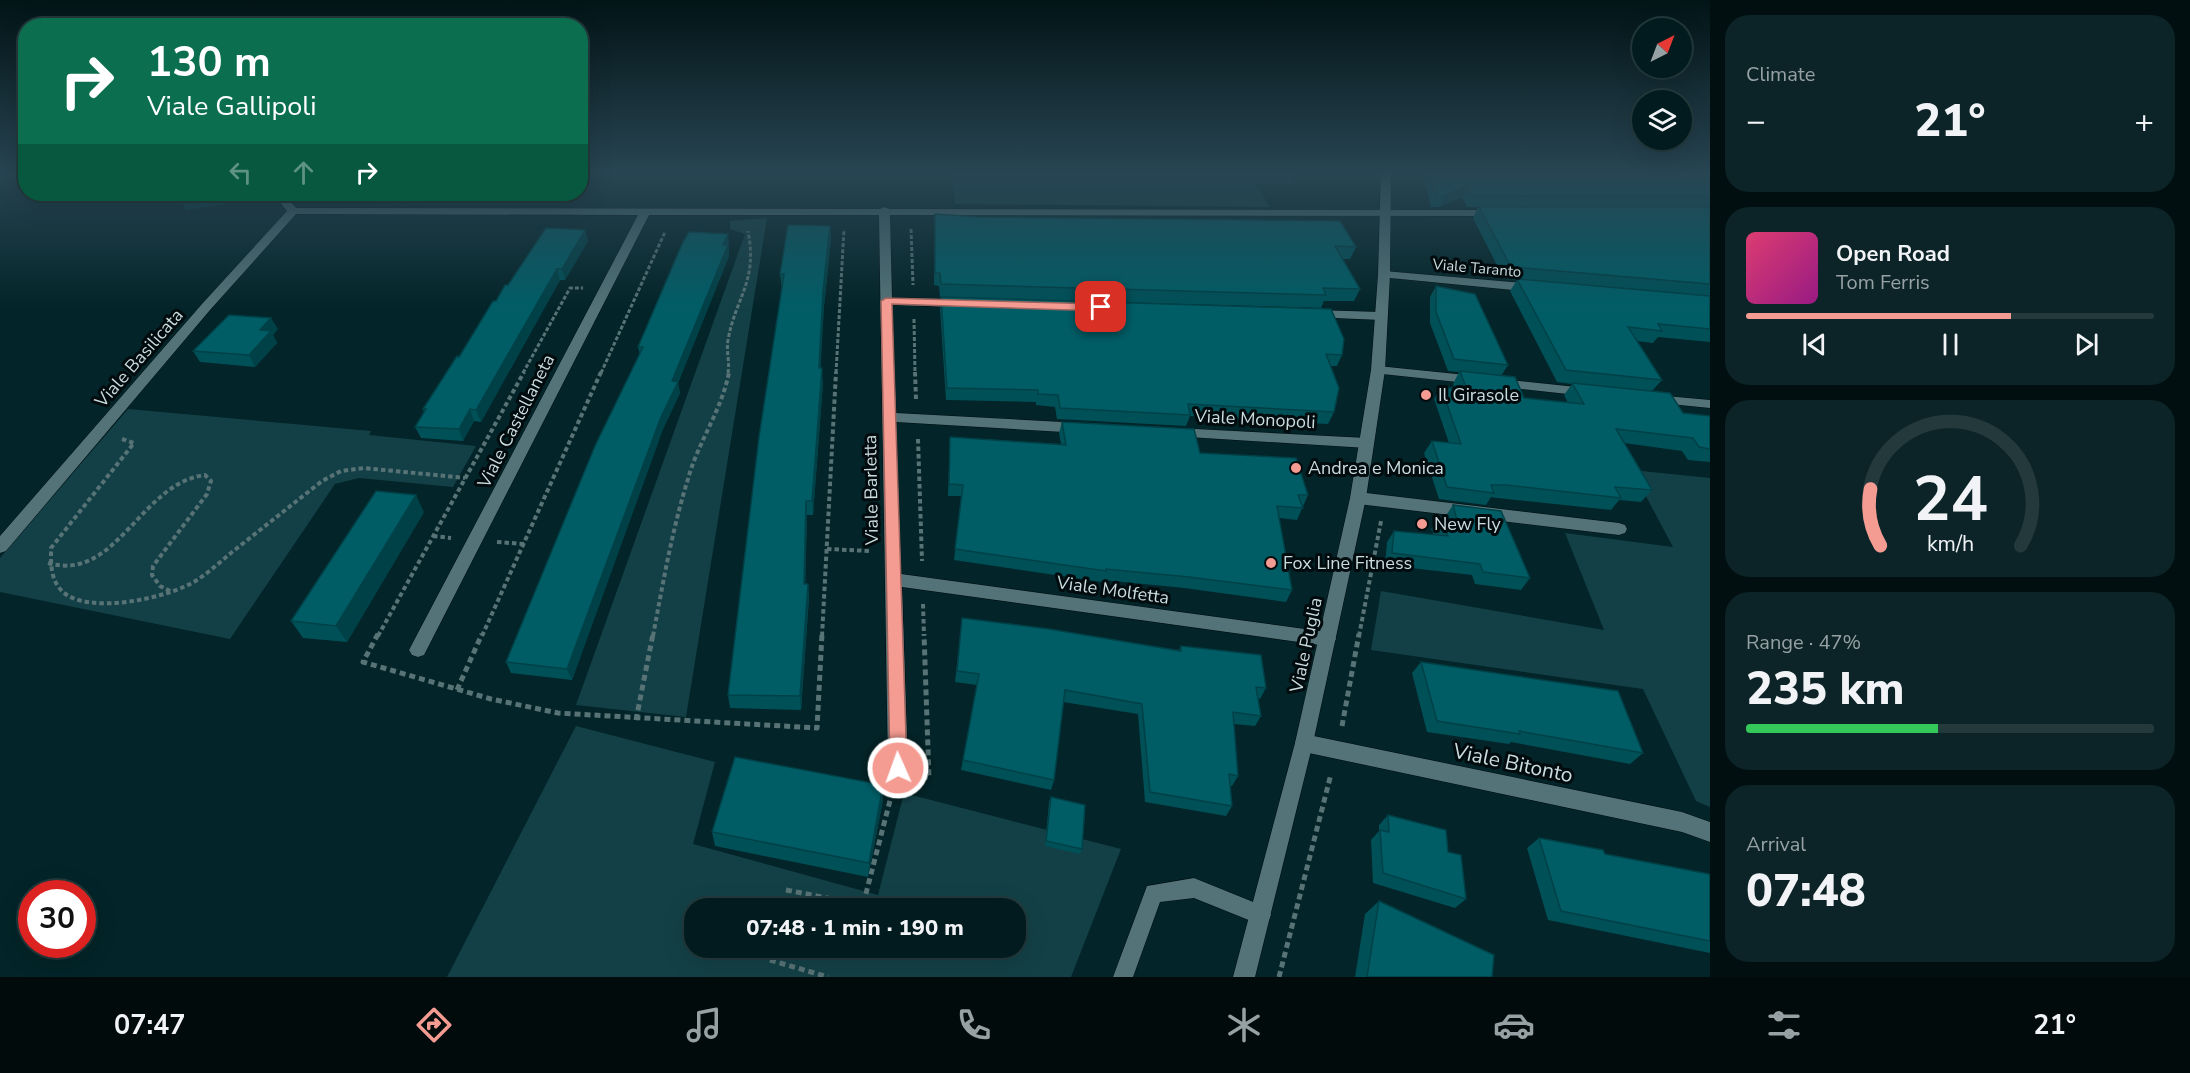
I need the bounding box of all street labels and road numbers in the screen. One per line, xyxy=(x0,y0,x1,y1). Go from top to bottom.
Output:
street label: Viale Taranto xyxy=(1431,254,1522,282)
street label: Viale Basilicata xyxy=(89,304,188,413)
street label: Viale Castellaneta xyxy=(471,350,560,493)
street label: Viale Monopoli xyxy=(1193,404,1316,434)
street label: Viale Barletta xyxy=(858,435,884,546)
street label: Viale Molfetta xyxy=(1054,570,1171,610)
street label: Viale Puglia xyxy=(1284,595,1328,696)
street label: Viale Bitonto xyxy=(1449,736,1576,789)

